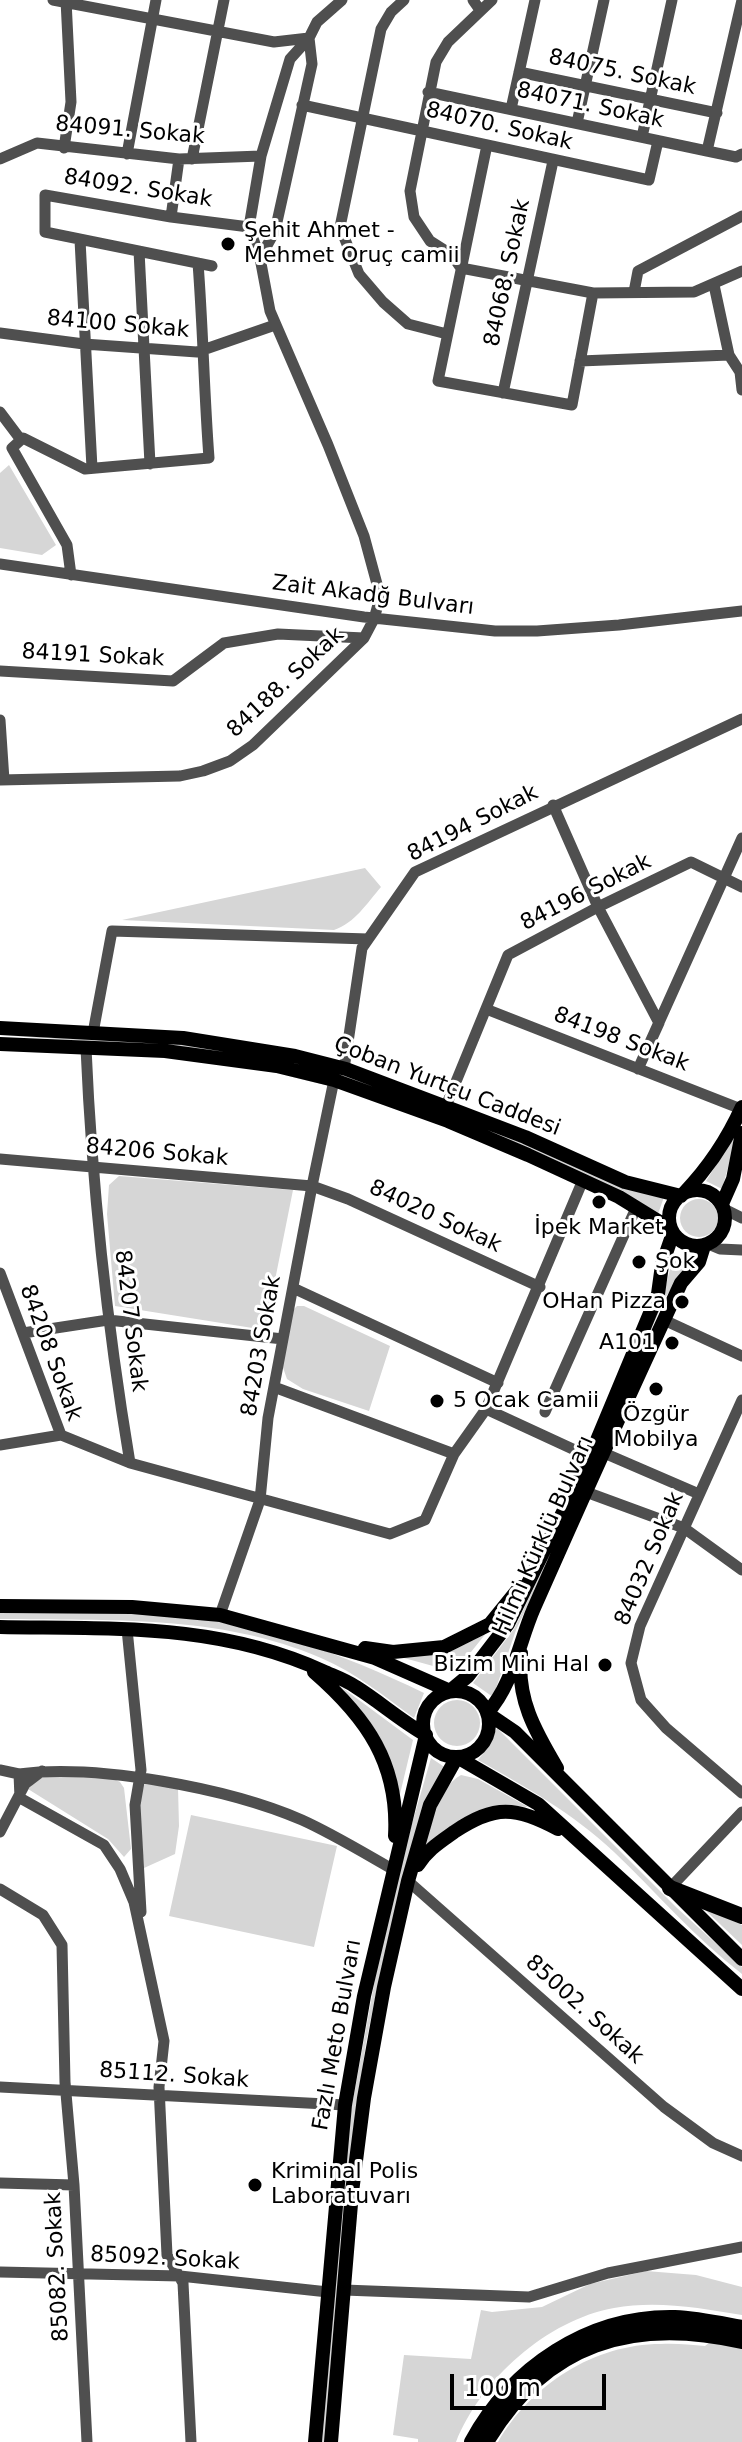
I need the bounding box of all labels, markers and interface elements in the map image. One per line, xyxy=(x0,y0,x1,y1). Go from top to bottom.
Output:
street label: 84075. Sokak xyxy=(546,44,698,102)
street label: 84071. Sokak xyxy=(514,77,666,135)
street label: 84070. Sokak xyxy=(423,97,575,157)
street label: 84091. Sokak xyxy=(54,111,206,151)
street label: 84092. Sokak xyxy=(62,164,214,214)
street label: 84068. Sokak xyxy=(479,197,537,349)
place label: Şehit Ahmet - Mehmet Oruç camii xyxy=(244,218,460,270)
marker: Şehit Ahmet - Mehmet Oruç camii xyxy=(219,235,237,253)
street label: 84100 Sokak xyxy=(46,306,190,344)
street label: Zait Akadğ Bulvarı xyxy=(271,571,475,621)
street label: 84188. Sokak xyxy=(222,622,350,744)
street label: 84191 Sokak xyxy=(21,639,165,673)
street label: 84194 Sokak xyxy=(403,780,543,868)
street label: 84196 Sokak xyxy=(516,849,656,937)
street label: 84198 Sokak xyxy=(550,1002,692,1078)
street label: Çoban Yurtçu Caddesi xyxy=(330,1032,564,1142)
street label: 84206 Sokak xyxy=(85,1134,229,1172)
street label: 84020 Sokak xyxy=(365,1175,505,1259)
marker: İpek Market xyxy=(590,1193,608,1211)
place label: İpek Market xyxy=(534,1215,664,1241)
street label: 84207 Sokak xyxy=(108,1248,152,1394)
place label: Şok xyxy=(655,1249,695,1275)
marker: Şok xyxy=(630,1253,648,1271)
street label: 84203 Sokak xyxy=(237,1273,287,1419)
street label: 84208 Sokak xyxy=(13,1281,87,1425)
place label: OHan Pizza xyxy=(542,1289,666,1315)
marker: OHan Pizza xyxy=(673,1293,691,1311)
place label: A101 xyxy=(599,1330,656,1356)
marker: A101 xyxy=(663,1334,681,1352)
marker: Özgür Mobilya xyxy=(647,1380,665,1398)
place label: 5 Ocak Camii xyxy=(453,1388,599,1414)
marker: 5 Ocak Camii xyxy=(428,1392,446,1410)
place label: Özgür Mobilya xyxy=(613,1402,699,1454)
street label: Hilmi Kürklü Bulvarı xyxy=(488,1432,600,1640)
street label: 84032 Sokak xyxy=(610,1488,690,1630)
place label: Bizim Mini Hal xyxy=(433,1652,589,1678)
marker: Bizim Mini Hal xyxy=(596,1656,614,1674)
street label: Fazlı Meto Bulvarı xyxy=(308,1938,368,2132)
street label: 85002. Sokak xyxy=(519,1950,649,2070)
street label: 85112. Sokak xyxy=(98,2058,250,2094)
place label: Kriminal Polis Laboratuvarı xyxy=(271,2159,418,2210)
marker: Kriminal Polis Laboratuvarı xyxy=(246,2176,264,2194)
street label: 85082. Sokak xyxy=(41,2191,75,2343)
street label: 85092. Sokak xyxy=(89,2242,241,2276)
scale bar xyxy=(454,2358,610,2408)
text: 100 m xyxy=(464,2374,541,2402)

